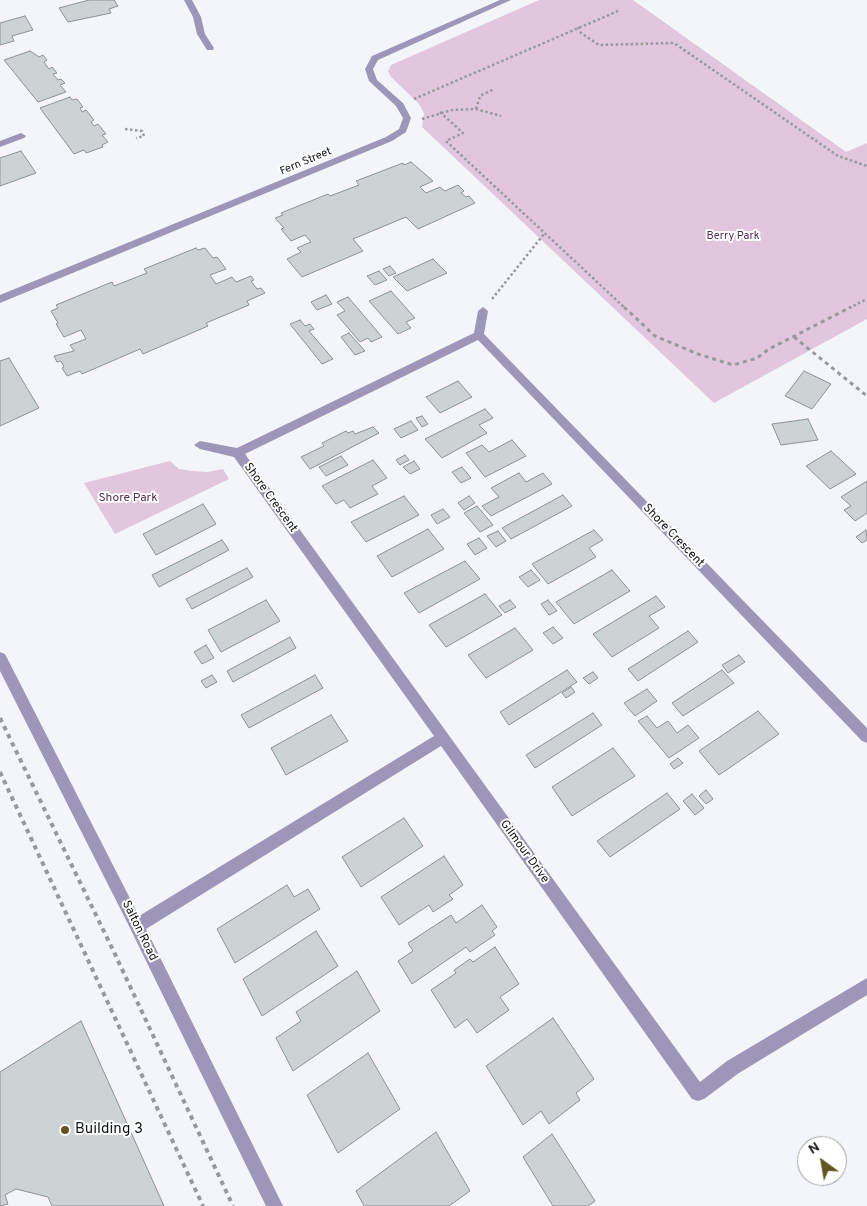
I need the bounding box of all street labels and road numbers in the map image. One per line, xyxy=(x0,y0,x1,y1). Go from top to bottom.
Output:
street label: Fern Street xyxy=(278,145,334,179)
street label: Shore Crescent xyxy=(240,461,300,535)
street label: Shore Crescent xyxy=(639,501,707,571)
street label: Gilmour Drive xyxy=(496,818,552,886)
street label: Salton Road xyxy=(118,899,160,963)

